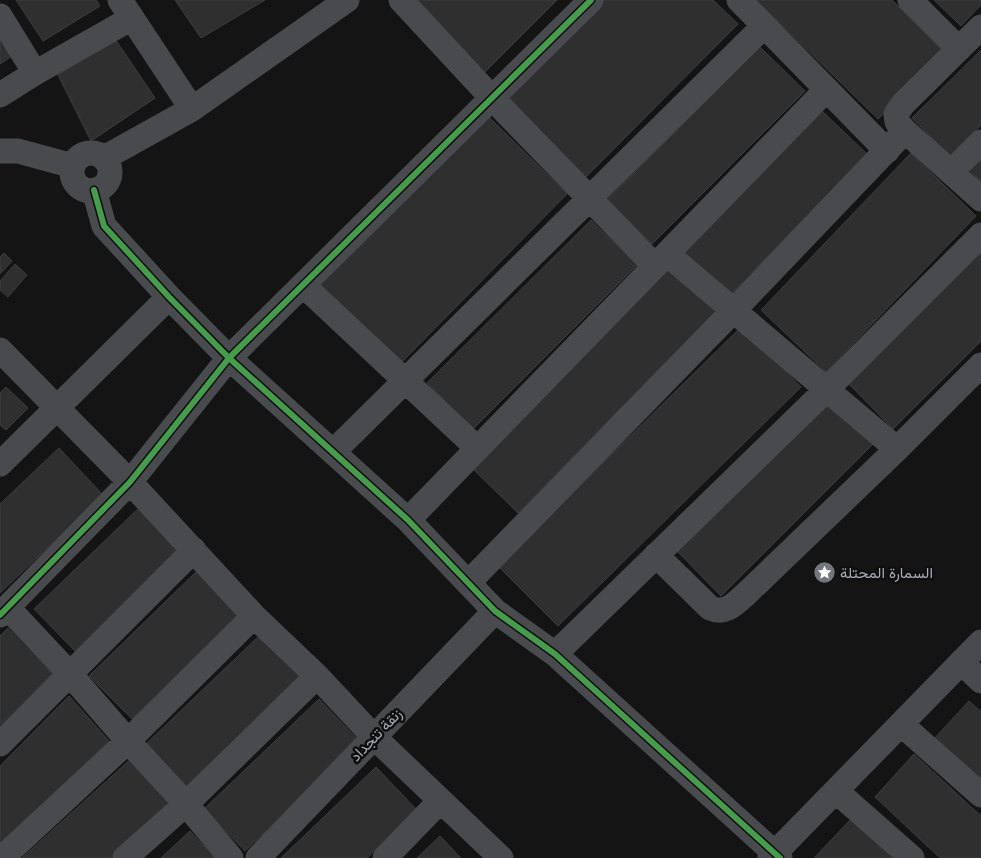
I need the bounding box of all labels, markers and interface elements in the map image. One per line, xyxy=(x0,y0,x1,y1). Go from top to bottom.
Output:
place icon: السمارة المحتلة xyxy=(812,561,836,585)
place label: السمارة المحتلة xyxy=(840,563,933,582)
street label: زنقة تنجداد xyxy=(346,704,406,765)

